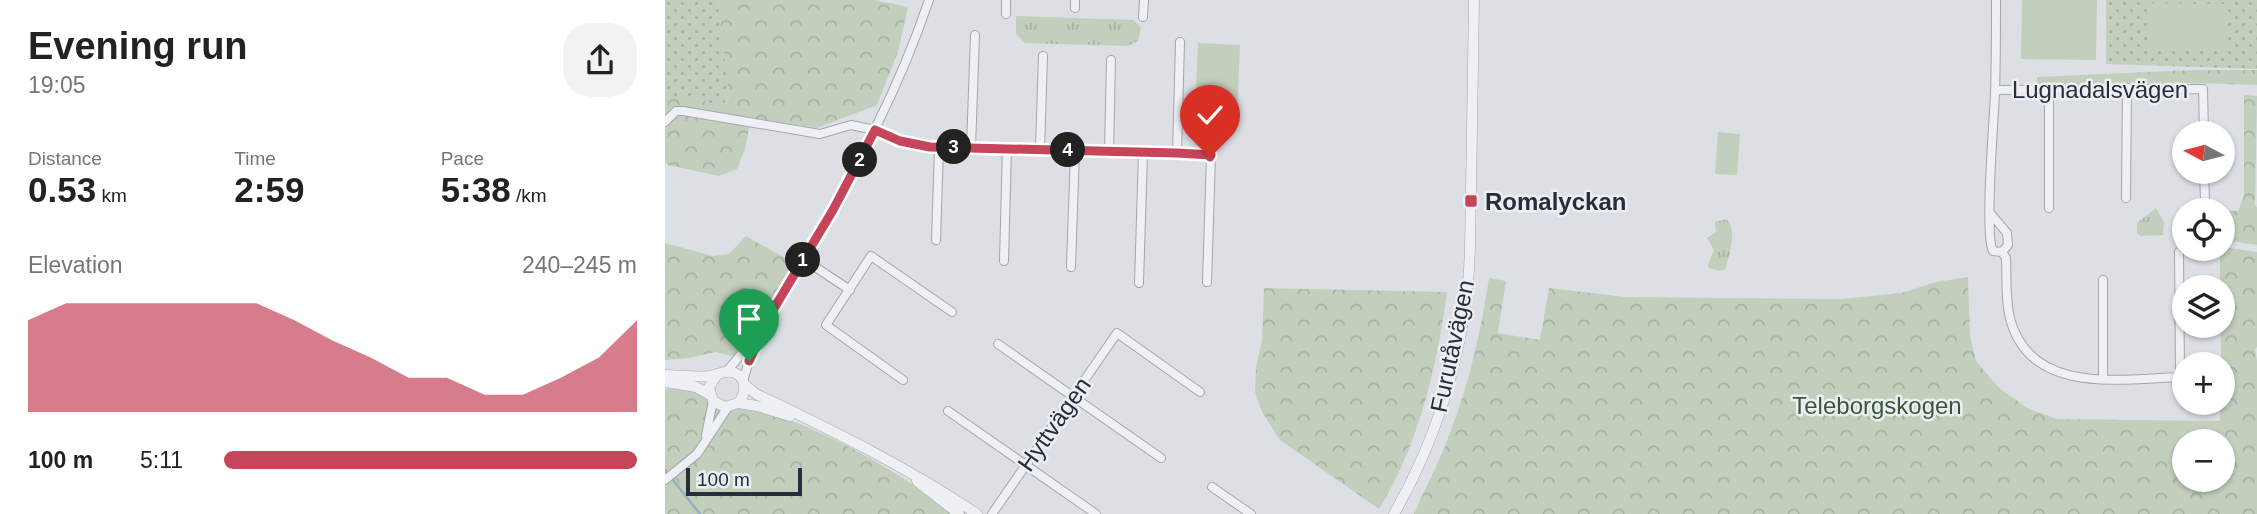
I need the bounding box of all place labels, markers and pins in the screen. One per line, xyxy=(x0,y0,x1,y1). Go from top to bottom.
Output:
pin xyxy=(1180,85,1240,157)
pin: 3 xyxy=(937,130,971,164)
pin: 4 xyxy=(1051,132,1085,168)
pin: 2 xyxy=(843,142,877,178)
place label: Romalyckan xyxy=(1485,188,1626,215)
marker: Romalyckan xyxy=(1463,193,1479,209)
pin: 1 xyxy=(785,243,821,278)
pin xyxy=(719,289,779,361)

